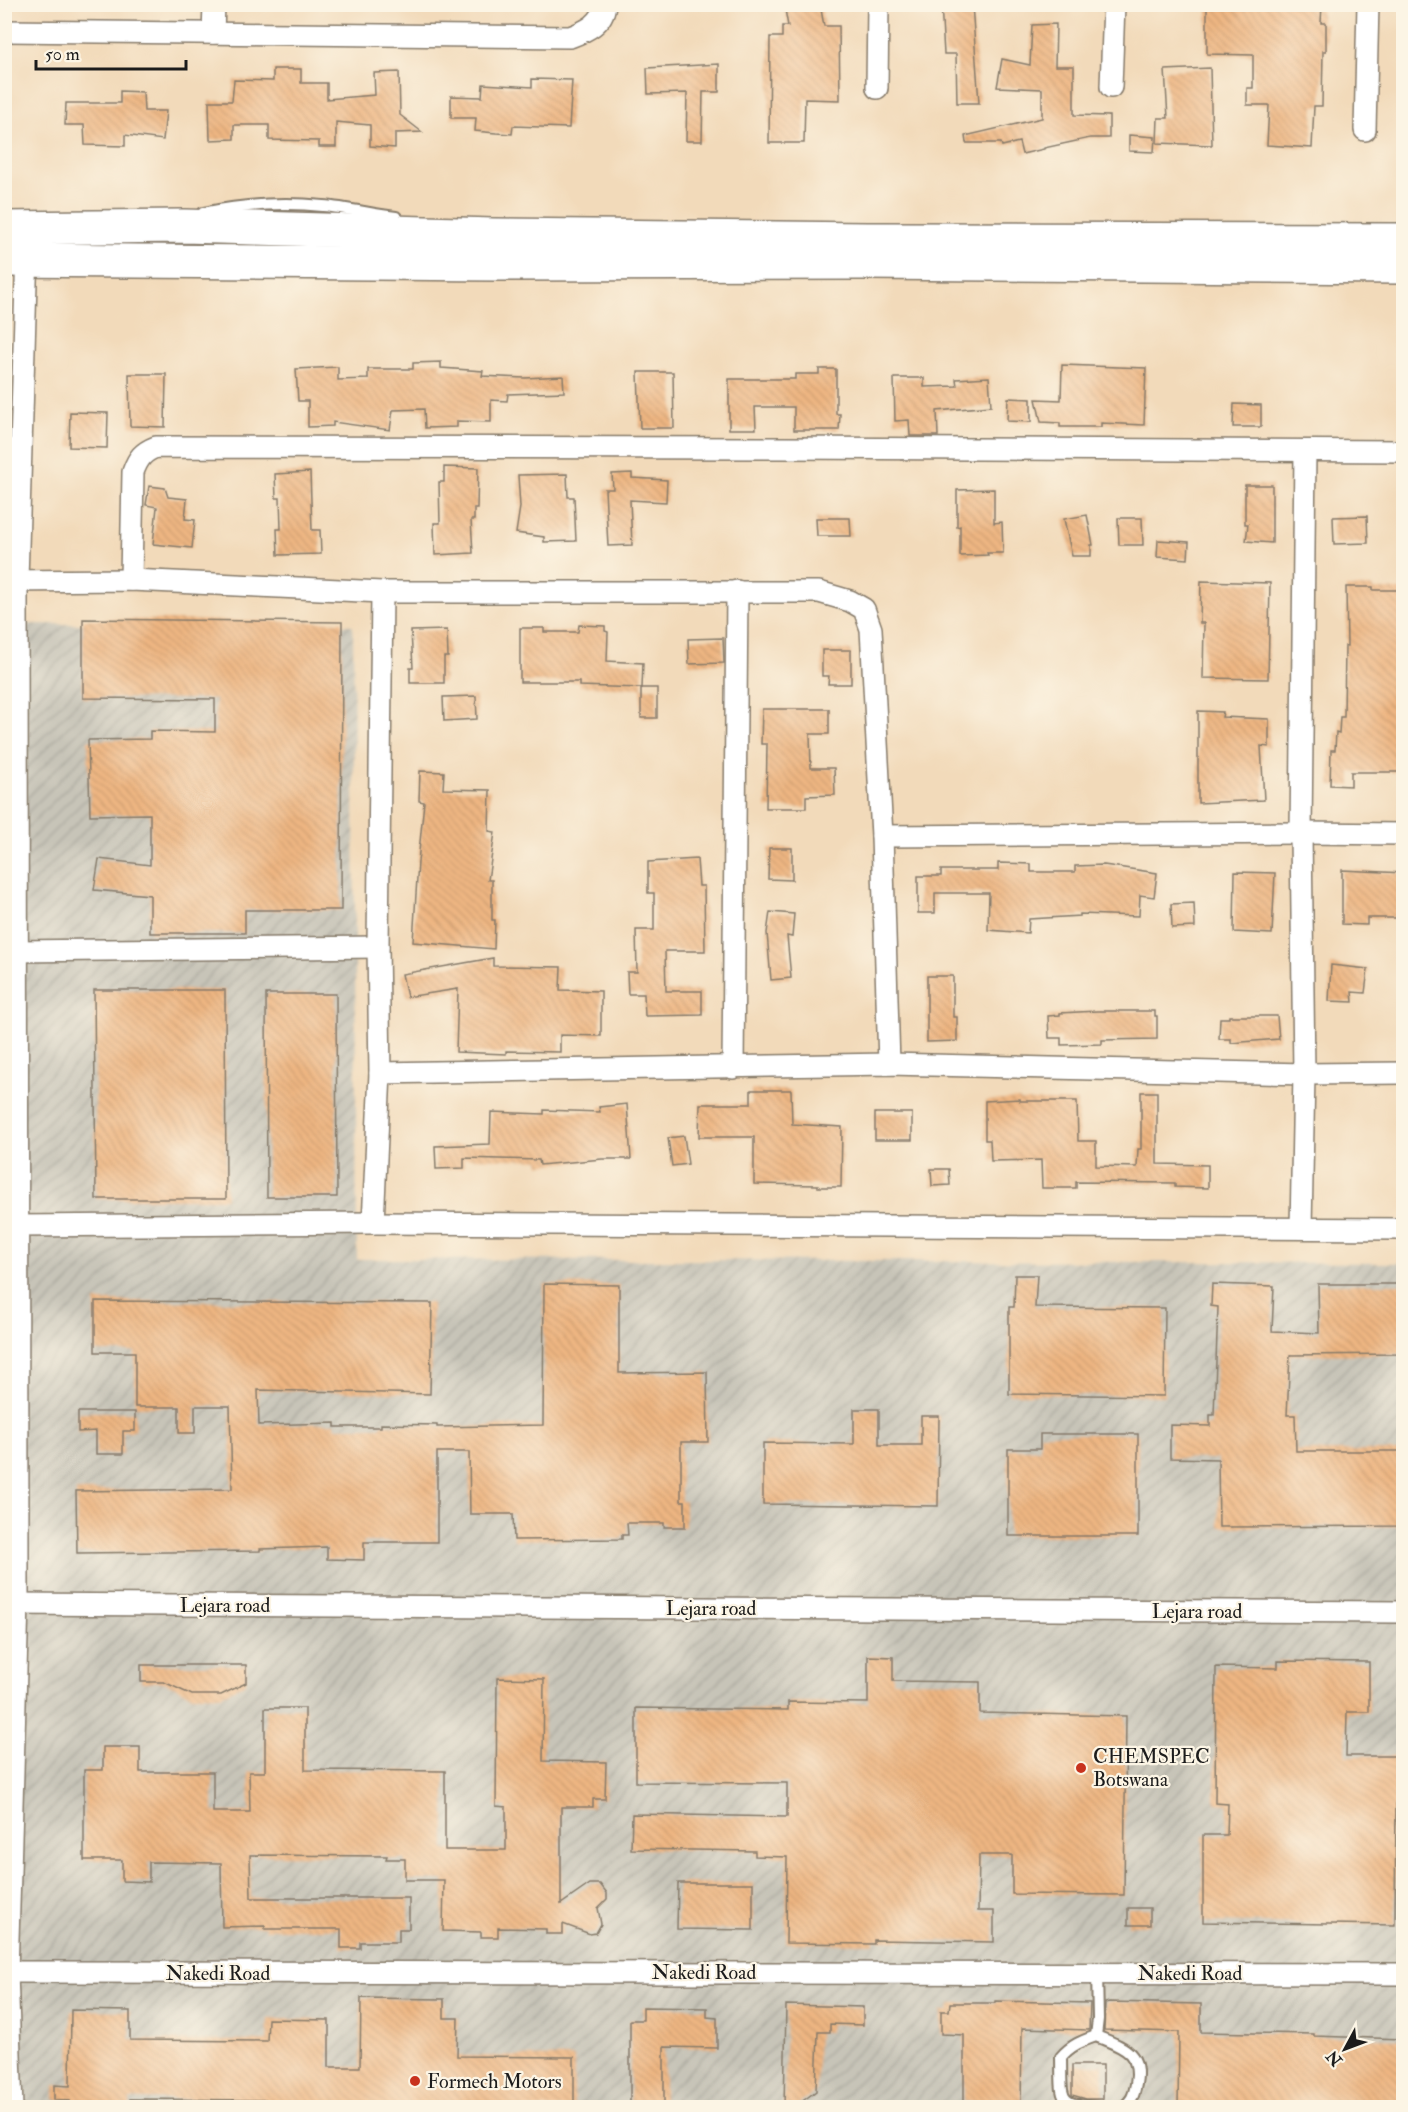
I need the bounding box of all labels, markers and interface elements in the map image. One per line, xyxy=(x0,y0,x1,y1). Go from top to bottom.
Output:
scale bar xyxy=(36,33,186,71)
text: 50 m xyxy=(45,43,80,66)
street label: Lejara road xyxy=(180,1593,270,1618)
street label: Lejara road xyxy=(666,1596,756,1621)
street label: Lejara road xyxy=(1152,1599,1242,1624)
place label: CHEMSPEC Botswana xyxy=(1093,1744,1210,1792)
marker: CHEMSPEC Botswana xyxy=(1074,1761,1088,1775)
street label: Nakedi Road xyxy=(652,1960,756,1985)
street label: Nakedi Road xyxy=(166,1961,270,1986)
street label: Nakedi Road xyxy=(1138,1961,1242,1986)
north arrow xyxy=(1315,2019,1375,2079)
text: N xyxy=(1322,2046,1347,2071)
place label: Formech Motors xyxy=(427,2069,562,2094)
marker: Formech Motors xyxy=(408,2074,422,2088)

